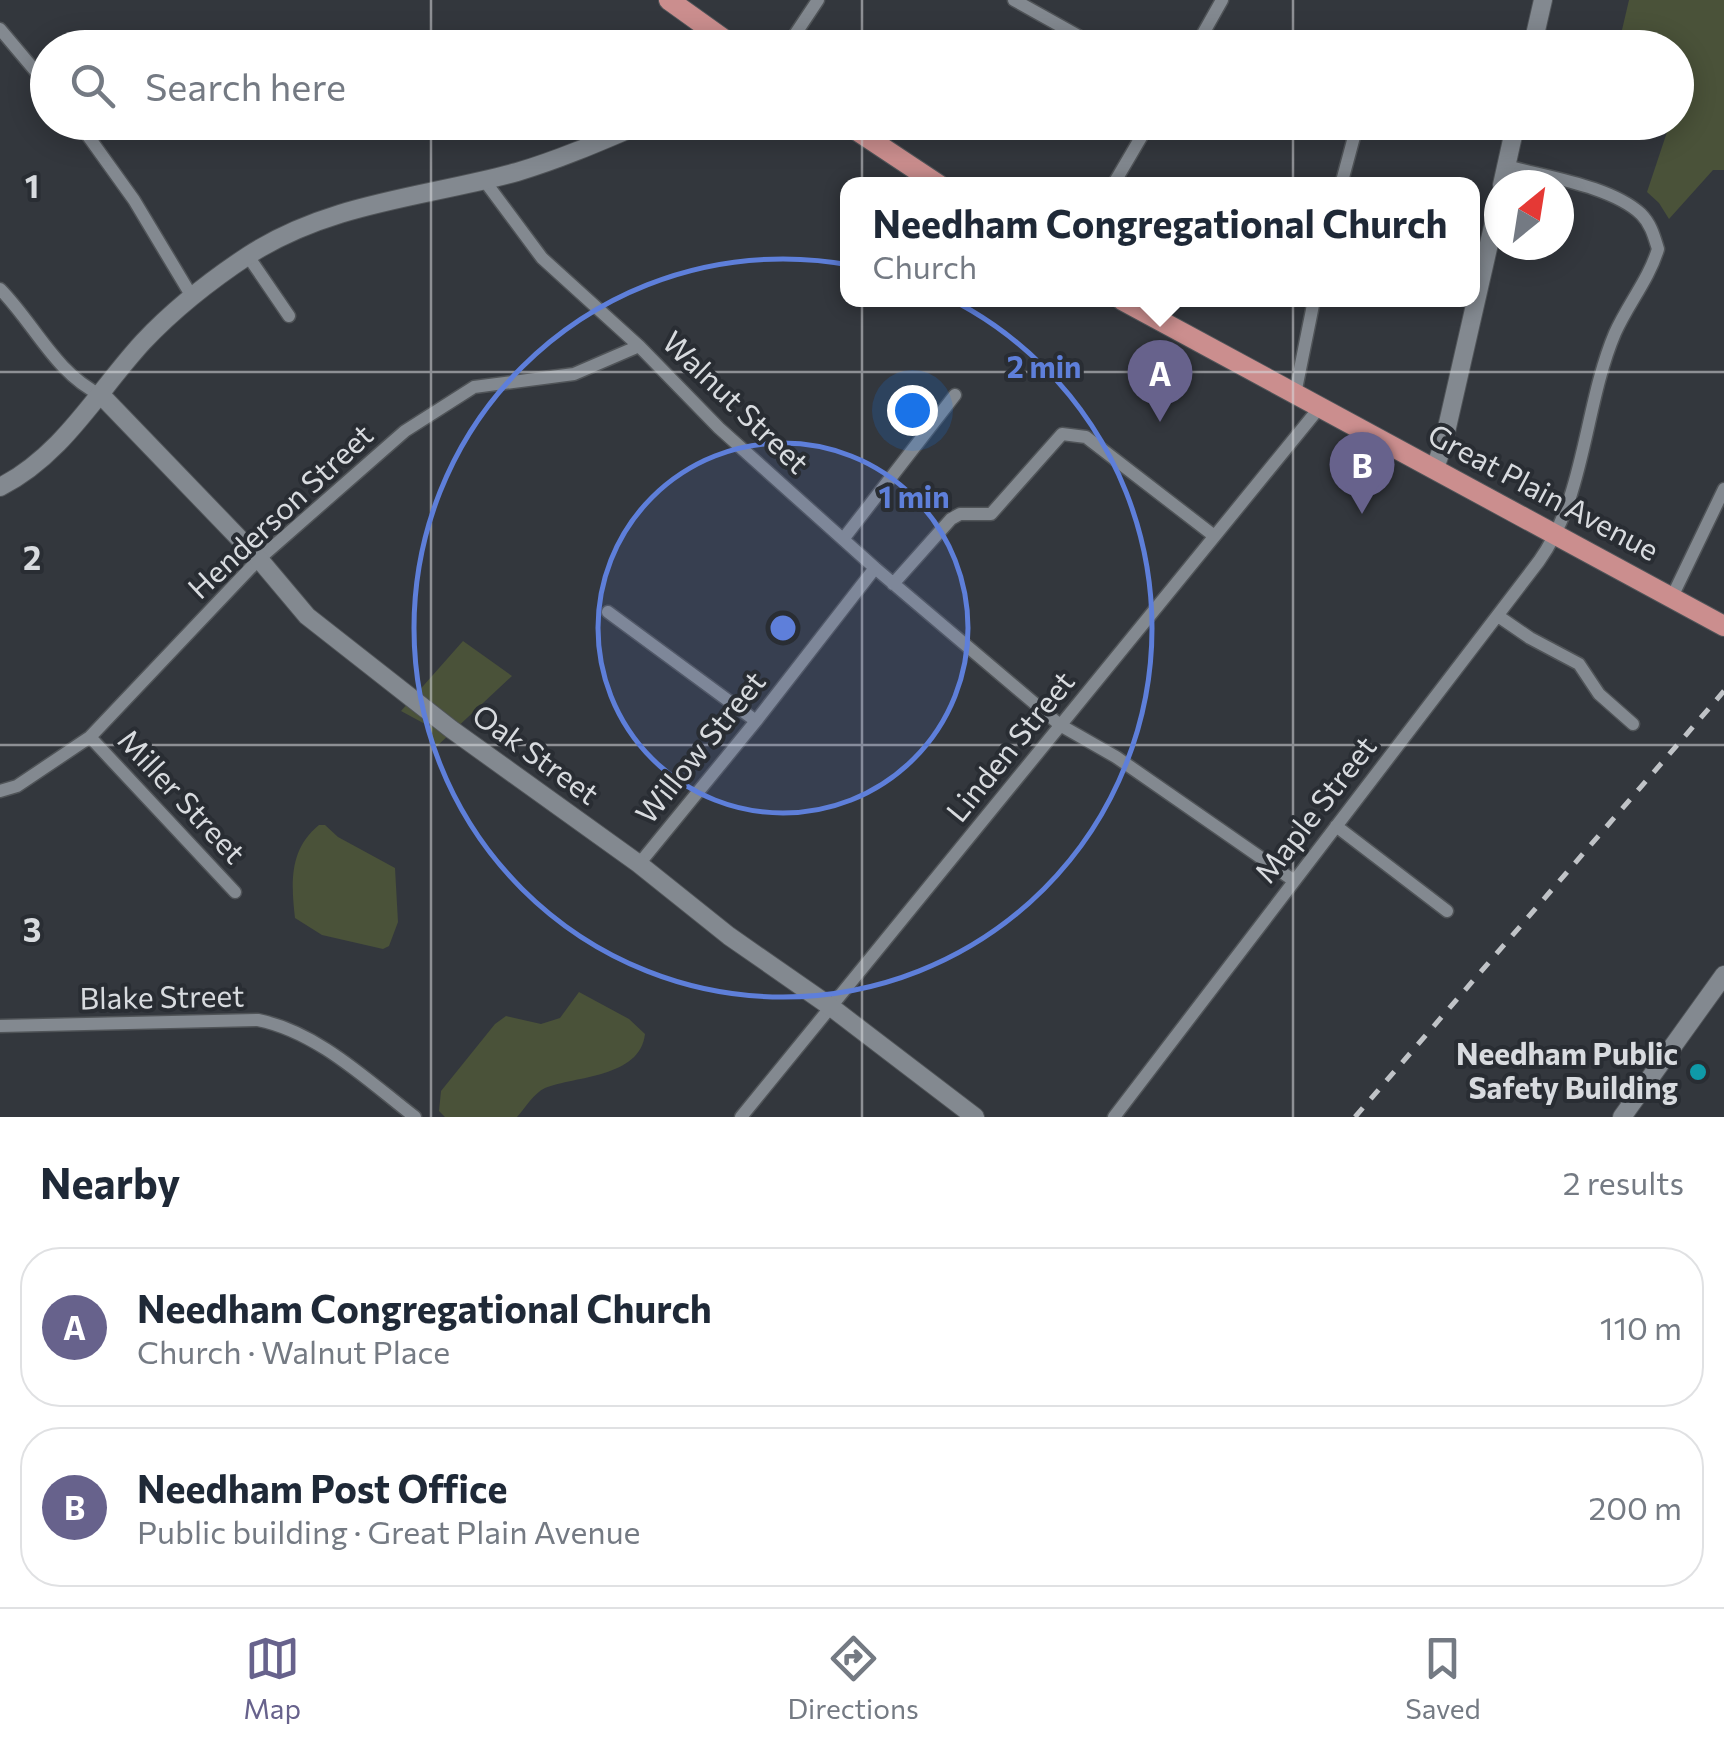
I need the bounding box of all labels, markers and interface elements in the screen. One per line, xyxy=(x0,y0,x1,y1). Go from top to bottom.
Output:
search box xyxy=(30,30,1694,140)
icon: search xyxy=(65,58,120,113)
text: Search here xyxy=(145,62,346,109)
text: 1 xyxy=(25,165,39,205)
north arrow xyxy=(1484,170,1574,260)
popup xyxy=(840,177,1480,307)
text: Needham Congregational Church xyxy=(873,199,1447,246)
text: Church xyxy=(873,246,977,286)
street label: Walnut Street xyxy=(656,322,818,480)
pin: A xyxy=(1128,340,1192,422)
text: 2 min xyxy=(1007,347,1081,384)
your location xyxy=(887,385,938,436)
street label: Great Plain Avenue xyxy=(1423,414,1666,567)
street label: Henderson Street xyxy=(179,415,379,605)
pin: B xyxy=(1330,432,1394,514)
text: 1 min xyxy=(878,477,950,514)
text: 2 xyxy=(23,537,41,577)
centre of rings xyxy=(765,610,801,646)
street label: Willow Street xyxy=(626,663,772,830)
street label: Linden Street xyxy=(937,663,1081,828)
street label: Oak Street xyxy=(466,695,607,811)
street label: Miller Street xyxy=(111,721,254,870)
street label: Maple Street xyxy=(1245,728,1383,889)
text: 3 xyxy=(23,909,41,949)
street label: Blake Street xyxy=(79,976,245,1015)
place label: Needham Public Safety Building xyxy=(1456,1034,1678,1105)
marker: Needham Public Safety Building xyxy=(1687,1061,1709,1083)
text: Nearby xyxy=(40,1156,180,1208)
text: 2 results xyxy=(1563,1162,1684,1202)
text: Needham Congregational Church xyxy=(137,1284,712,1331)
text: A xyxy=(63,1307,86,1347)
text: 110 m xyxy=(1600,1307,1682,1347)
text: Church · Walnut Place xyxy=(137,1331,450,1371)
text: Needham Post Office xyxy=(137,1464,507,1511)
text: B xyxy=(64,1487,85,1527)
text: 200 m xyxy=(1589,1487,1682,1527)
text: Public building · Great Plain Avenue xyxy=(137,1511,640,1551)
tab: Map xyxy=(243,1631,301,1725)
tab: Directions xyxy=(787,1631,919,1725)
tab: Saved xyxy=(1405,1631,1481,1725)

